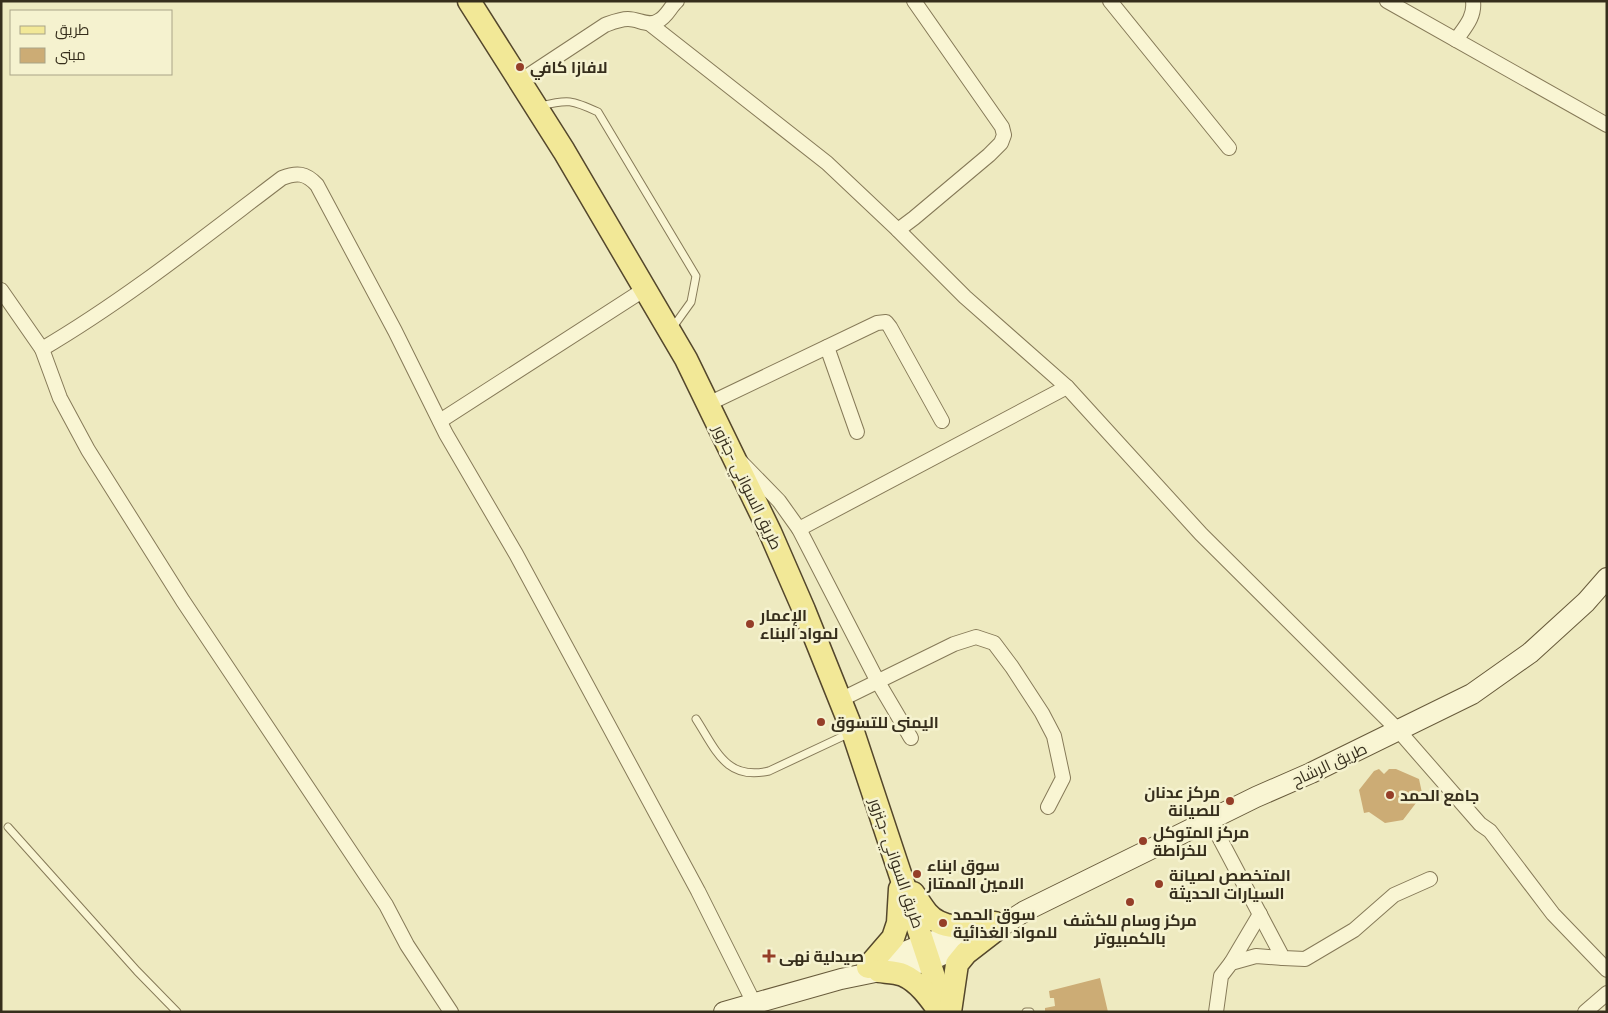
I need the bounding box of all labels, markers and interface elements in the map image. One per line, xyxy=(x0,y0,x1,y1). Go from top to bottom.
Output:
legend xyxy=(10,10,172,75)
text: طريق xyxy=(55,15,89,44)
text: مبنى xyxy=(55,40,86,69)
place label: لافازا كافي xyxy=(530,52,608,82)
marker: لافازا كافي xyxy=(514,61,526,73)
street label: طريق السواني -جنزور xyxy=(704,418,791,555)
place label: الإعمار لمواد البناء xyxy=(759,600,838,648)
marker: الإعمار لمواد البناء xyxy=(744,618,756,630)
place label: اليمنى للتسوق xyxy=(831,707,939,737)
marker: اليمنى للتسوق xyxy=(815,716,827,728)
street label: طريق الرشاح xyxy=(1286,733,1372,795)
place label: مركز عدنان للصيانة xyxy=(1144,777,1220,825)
place label: جامع الحمد xyxy=(1400,780,1479,810)
marker: جامع الحمد xyxy=(1384,789,1396,801)
street label: طريق السواني -جنزور xyxy=(860,793,933,932)
marker: مركز عدنان للصيانة xyxy=(1224,795,1236,807)
place label: مركز المتوكل للخراطة xyxy=(1153,817,1249,865)
marker: مركز المتوكل للخراطة xyxy=(1137,835,1149,847)
place label: سوق ابناء الامين الممتاز xyxy=(926,850,1024,898)
place label: المتخصص لصيانة السيارات الحديثة xyxy=(1169,860,1291,908)
marker: سوق ابناء الامين الممتاز xyxy=(911,868,923,880)
marker: المتخصص لصيانة السيارات الحديثة xyxy=(1153,878,1165,890)
marker: مركز وسام للكشف بالكمبيوتر xyxy=(1124,896,1136,908)
place label: سوق الحمد للمواد الغذائية xyxy=(953,899,1057,947)
place label: مركز وسام للكشف بالكمبيوتر xyxy=(1063,905,1197,953)
marker: سوق الحمد للمواد الغذائية xyxy=(937,917,949,929)
place label: صيدلية نهى xyxy=(779,941,864,971)
marker: صيدلية نهى xyxy=(763,950,775,962)

